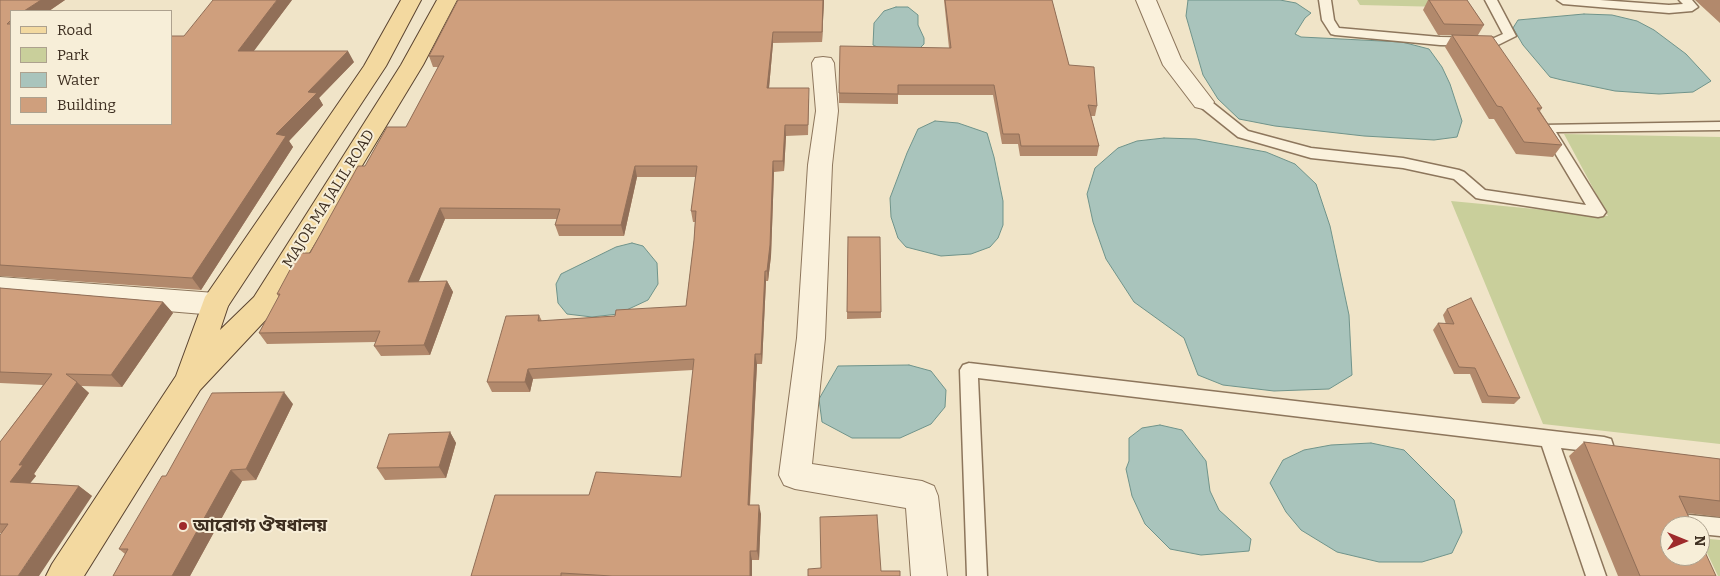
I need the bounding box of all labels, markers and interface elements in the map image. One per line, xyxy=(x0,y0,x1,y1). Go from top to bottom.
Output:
legend xyxy=(10,10,172,125)
text: Road xyxy=(57,21,92,39)
text: Park xyxy=(57,46,89,64)
text: Water xyxy=(57,71,99,89)
text: Building xyxy=(57,96,116,114)
street label: MAJOR MA JALIL ROAD xyxy=(279,127,379,271)
place label: আরোগ্য ঔষধালয় xyxy=(193,515,327,537)
north arrow xyxy=(1660,516,1710,566)
marker: আরোগ্য ঔষধালয় xyxy=(177,520,189,532)
text: N xyxy=(1691,536,1708,546)

